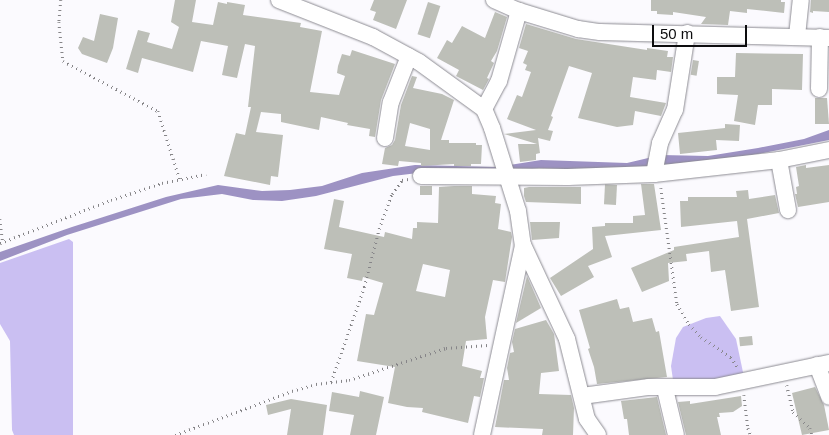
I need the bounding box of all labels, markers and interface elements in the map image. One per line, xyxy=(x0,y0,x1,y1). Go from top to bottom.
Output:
scale bar xyxy=(654,15,749,47)
text: 50 m xyxy=(660,25,693,42)

